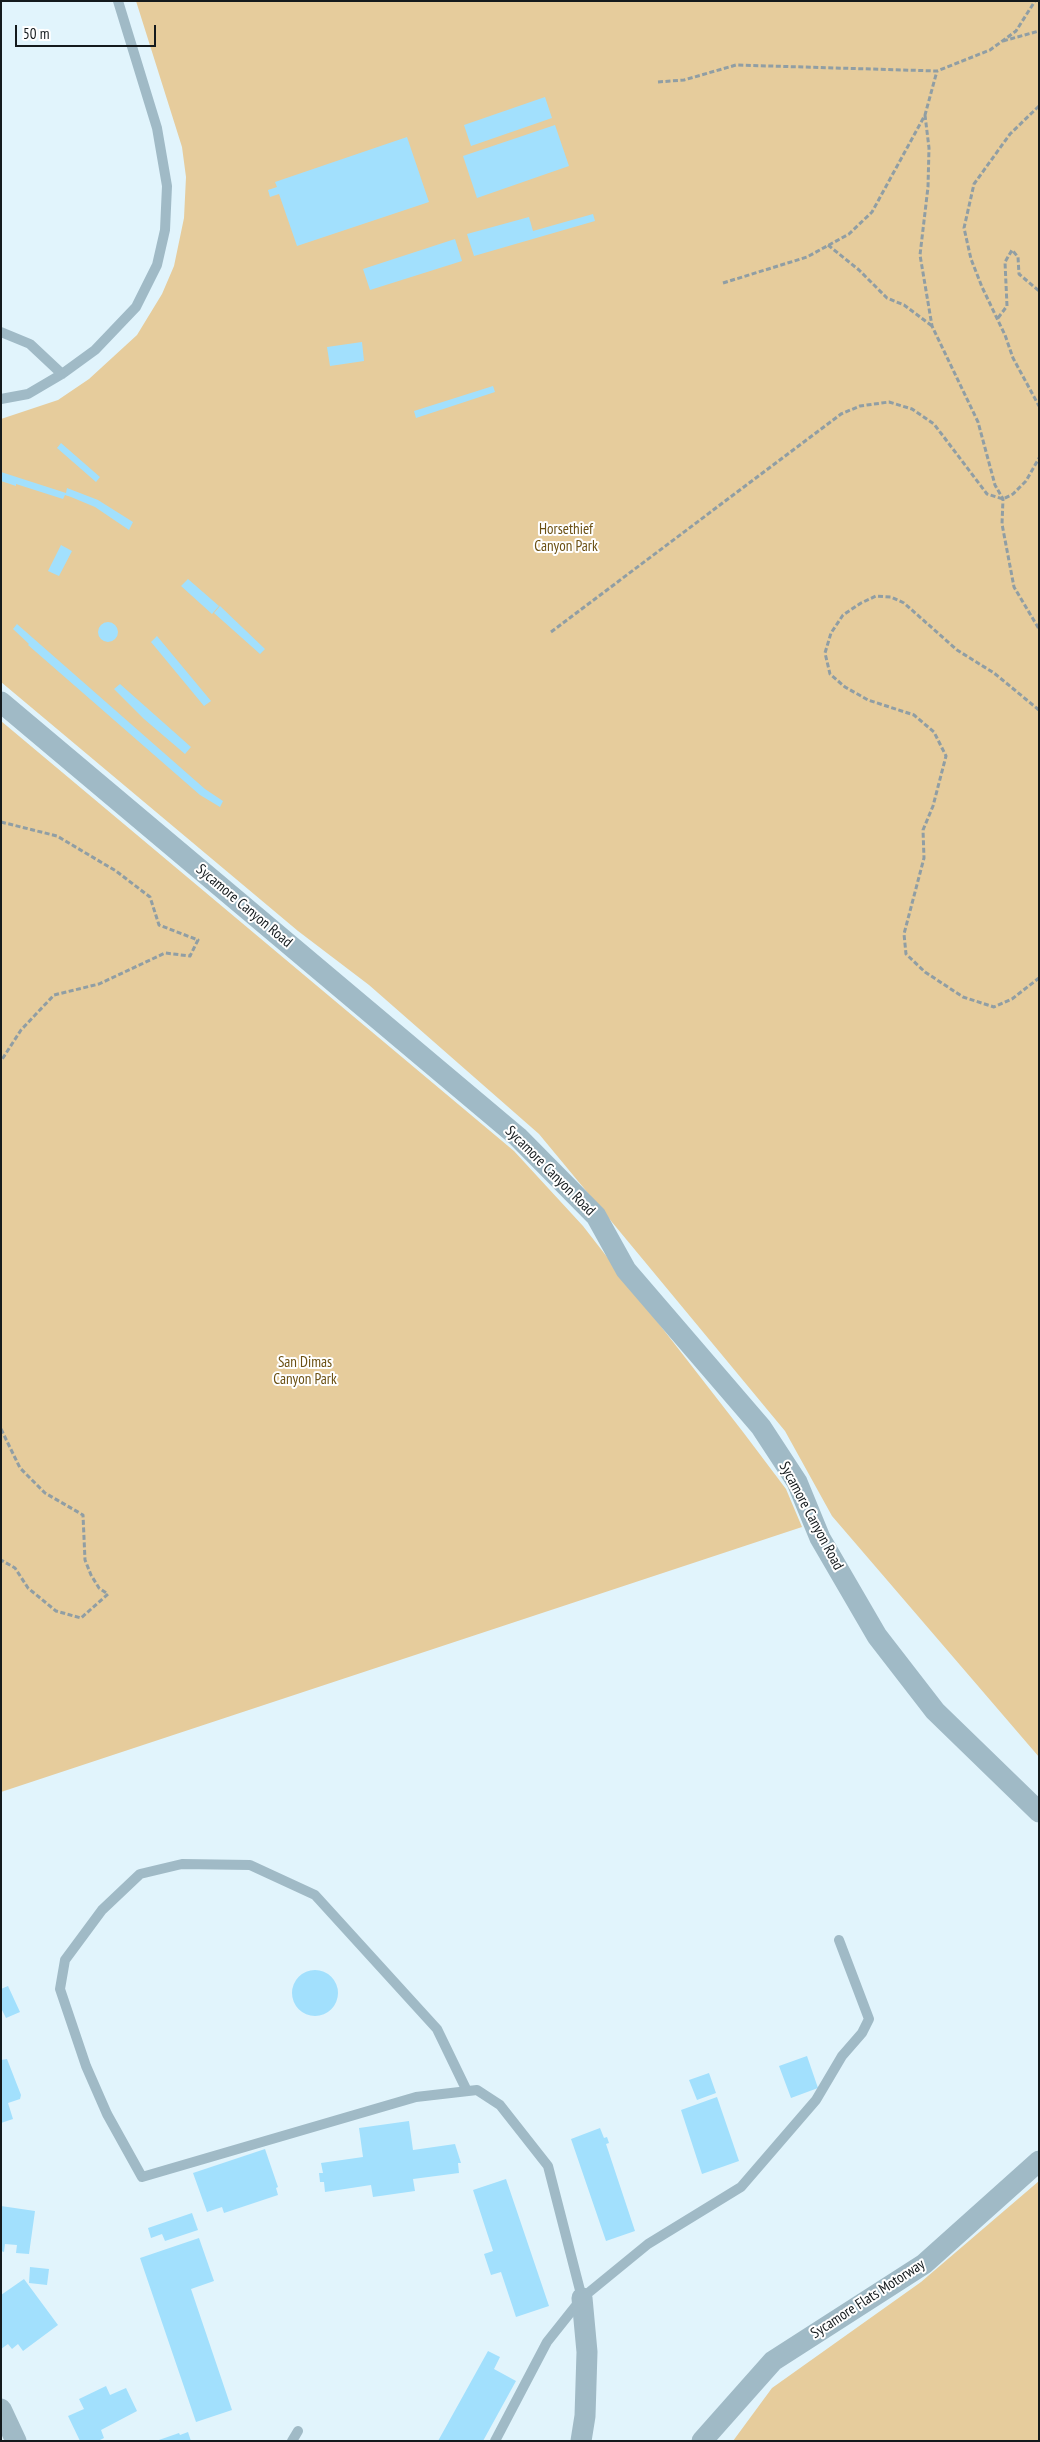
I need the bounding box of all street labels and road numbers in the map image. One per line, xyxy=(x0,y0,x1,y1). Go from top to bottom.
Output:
street label: Sycamore Canyon Road xyxy=(192,861,296,951)
street label: Sycamore Canyon Road xyxy=(501,1122,599,1220)
street label: Sycamore Canyon Road xyxy=(775,1459,847,1573)
street label: Sycamore Flats Motorway xyxy=(808,2255,928,2343)

